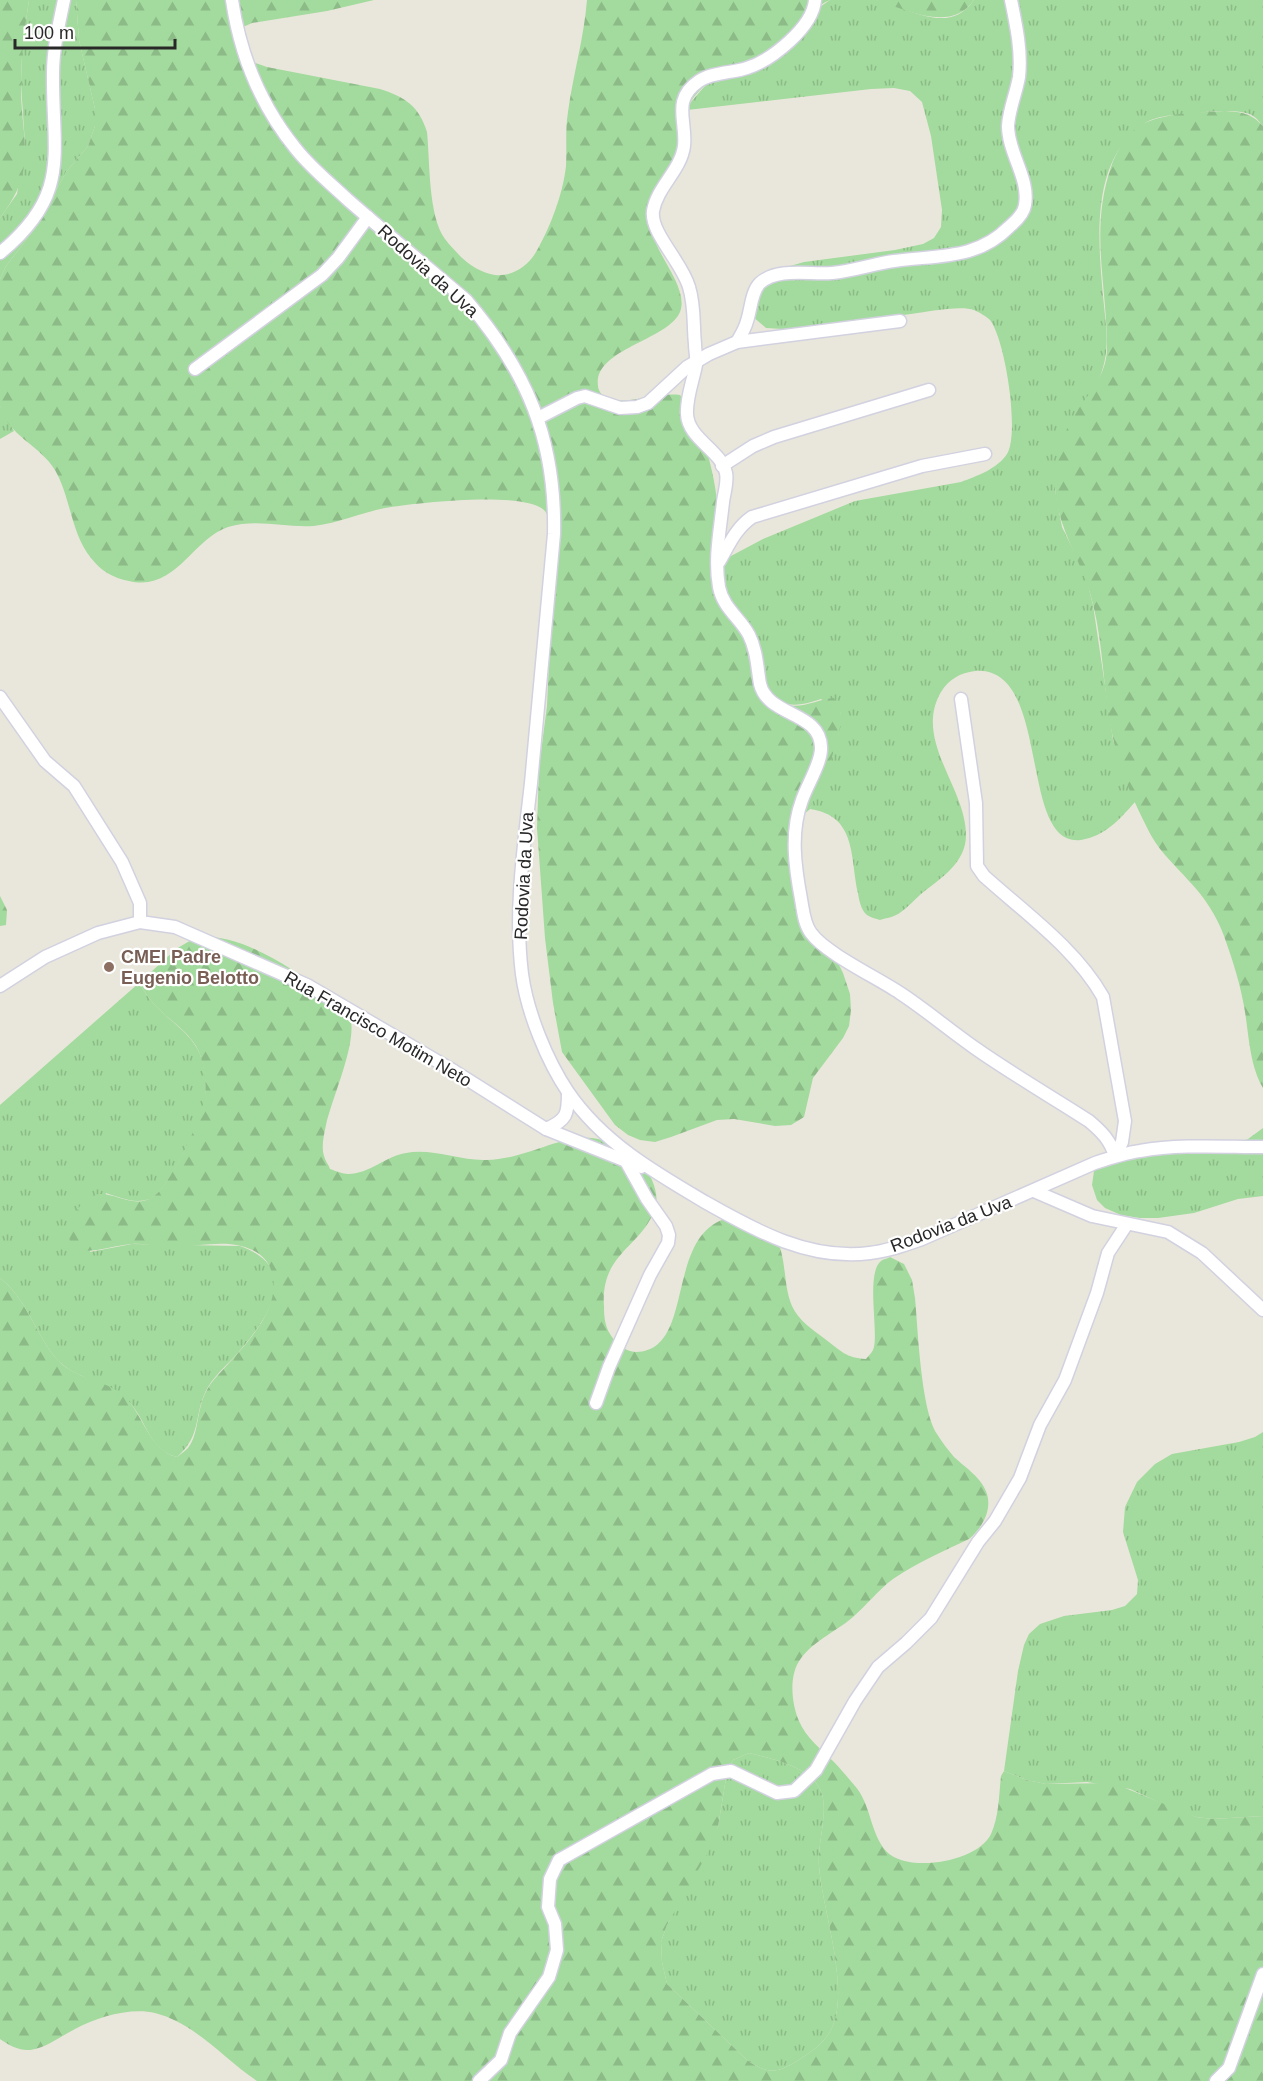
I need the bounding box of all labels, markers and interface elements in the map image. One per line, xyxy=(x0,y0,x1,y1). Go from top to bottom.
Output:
scale bar xyxy=(15,12,176,50)
text: 100 m xyxy=(24,23,74,43)
street label: Rodovia da Uva xyxy=(374,221,483,322)
street label: Rodovia da Uva xyxy=(511,811,537,940)
place label: CMEI Padre Eugenio Belotto xyxy=(121,947,259,988)
marker: CMEI Padre Eugenio Belotto xyxy=(102,960,116,974)
street label: Rua Francisco Motim Neto xyxy=(281,967,475,1091)
street label: Rodovia da Uva xyxy=(888,1191,1015,1256)

